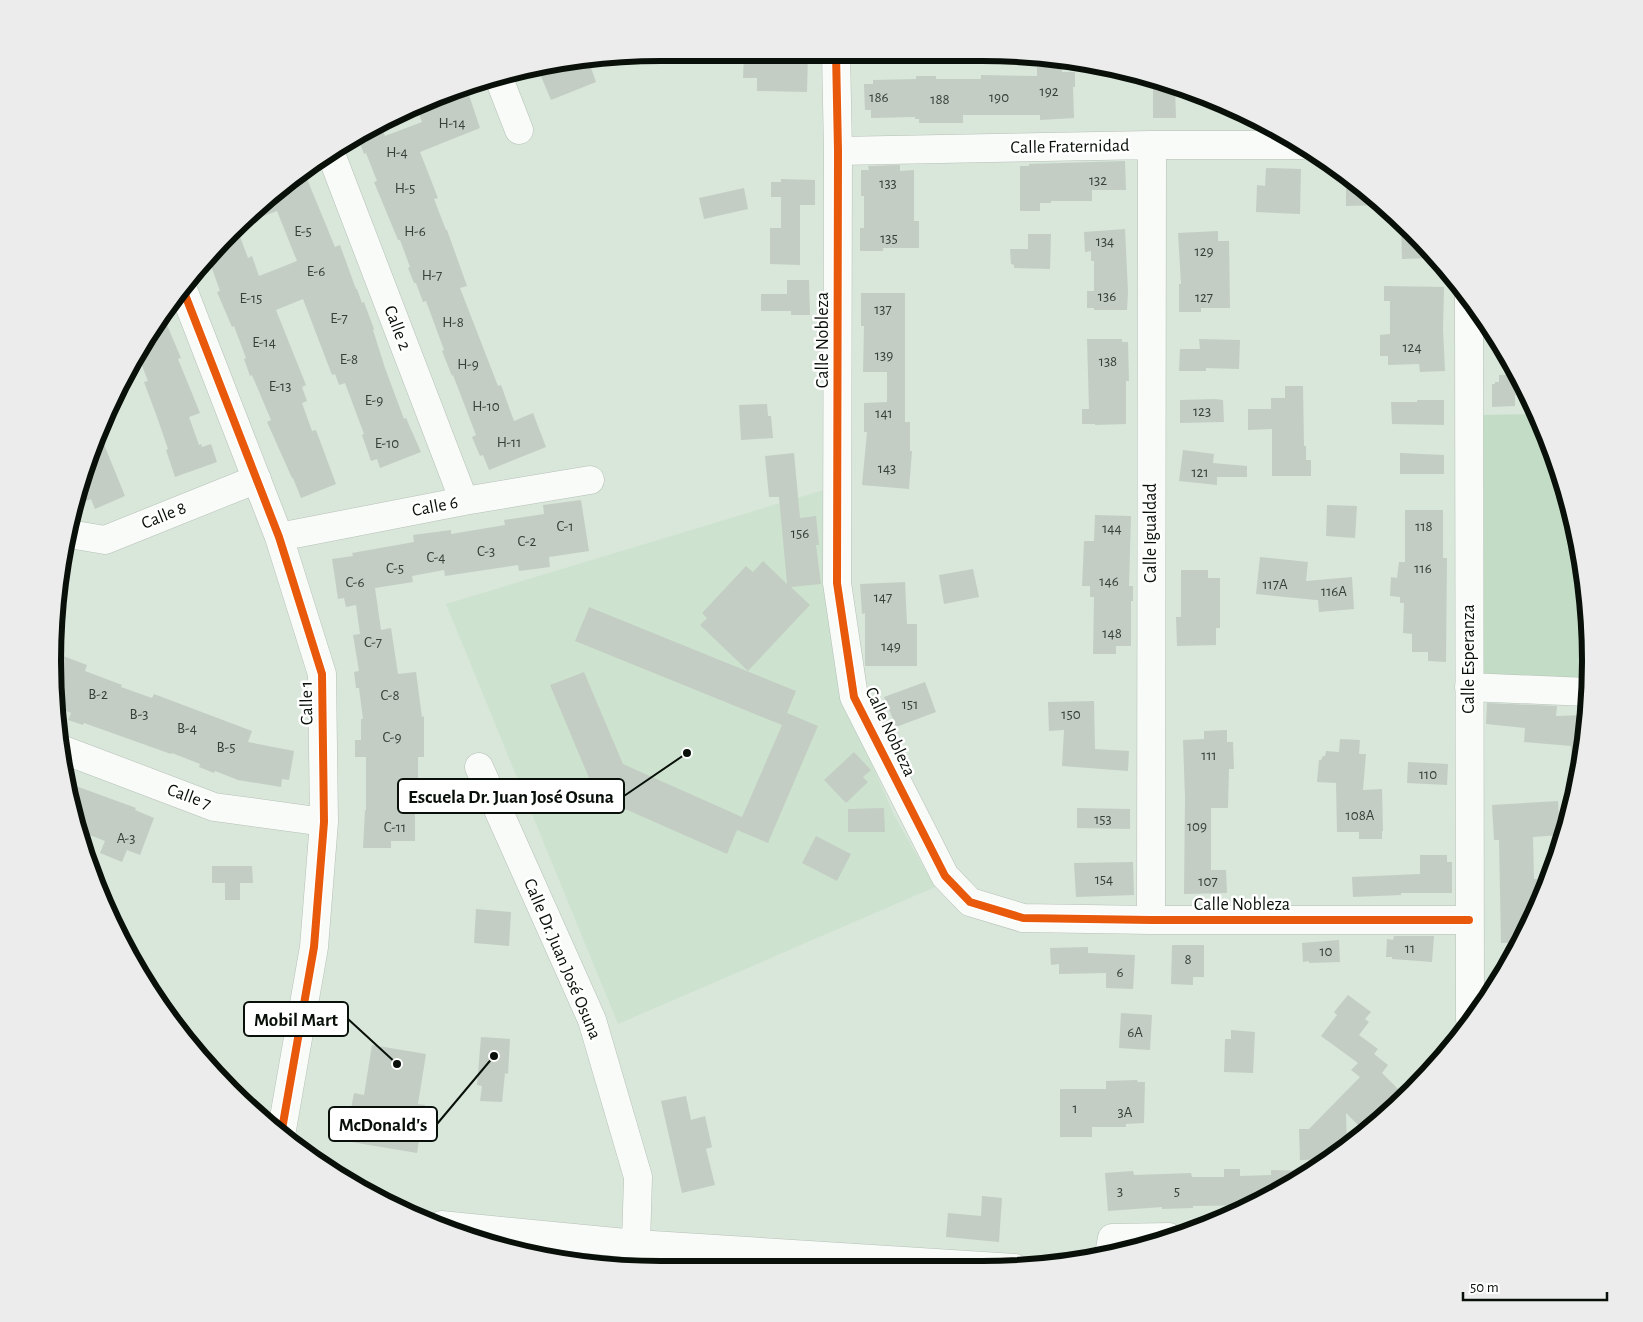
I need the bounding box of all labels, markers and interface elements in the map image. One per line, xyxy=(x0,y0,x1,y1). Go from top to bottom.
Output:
house number: 192 xyxy=(1039,84,1059,99)
house number: 186 xyxy=(869,90,889,105)
house number: 190 xyxy=(989,90,1009,105)
house number: 188 xyxy=(930,92,950,107)
house number: H-14 xyxy=(439,116,465,131)
street label: Calle Fraternidad xyxy=(1010,137,1130,157)
house number: H-4 xyxy=(386,145,408,160)
house number: 132 xyxy=(1089,173,1107,188)
house number: 133 xyxy=(879,176,897,191)
house number: H-5 xyxy=(395,181,415,196)
house number: E-5 xyxy=(294,224,312,239)
house number: H-6 xyxy=(404,224,426,239)
house number: 135 xyxy=(880,231,898,246)
house number: 134 xyxy=(1096,234,1114,249)
house number: 129 xyxy=(1194,244,1214,259)
house number: E-6 xyxy=(307,264,325,279)
house number: H-7 xyxy=(422,268,442,283)
house number: 136 xyxy=(1098,289,1116,304)
house number: 127 xyxy=(1195,290,1213,305)
house number: E-15 xyxy=(240,291,262,306)
street label: Calle Nobleza xyxy=(814,292,832,388)
house number: 137 xyxy=(874,302,892,317)
street label: Calle 2 xyxy=(380,303,414,353)
house number: E-7 xyxy=(330,311,348,326)
house number: H-8 xyxy=(442,315,464,330)
house number: E-14 xyxy=(252,335,276,350)
house number: 124 xyxy=(1402,340,1422,355)
house number: 139 xyxy=(875,348,893,363)
house number: E-8 xyxy=(340,352,358,367)
house number: 138 xyxy=(1099,354,1117,369)
house number: H-9 xyxy=(457,357,479,372)
house number: E-13 xyxy=(269,379,291,394)
house number: E-9 xyxy=(365,393,383,408)
house number: H-10 xyxy=(472,399,500,414)
house number: 123 xyxy=(1193,404,1211,419)
house number: 141 xyxy=(875,406,893,421)
house number: H-11 xyxy=(497,435,521,450)
house number: E-10 xyxy=(375,436,399,451)
house number: 143 xyxy=(878,461,896,476)
house number: 121 xyxy=(1191,465,1209,480)
street label: Calle Igualdad xyxy=(1142,483,1160,583)
street label: Calle 6 xyxy=(411,494,459,520)
street label: Calle 8 xyxy=(139,499,189,533)
house number: C-1 xyxy=(556,519,574,534)
house number: 118 xyxy=(1415,519,1433,534)
house number: 144 xyxy=(1102,521,1122,536)
house number: 156 xyxy=(791,526,809,541)
house number: C-2 xyxy=(518,534,537,549)
house number: C-3 xyxy=(477,544,495,559)
house number: C-4 xyxy=(426,550,446,565)
house number: C-5 xyxy=(386,561,404,576)
house number: 116 xyxy=(1414,561,1432,576)
house number: 146 xyxy=(1099,574,1119,589)
house number: C-6 xyxy=(346,575,365,590)
house number: 117A xyxy=(1262,577,1288,592)
house number: 116A xyxy=(1321,584,1347,599)
house number: 147 xyxy=(874,590,892,605)
street label: Calle Esperanza xyxy=(1460,604,1478,714)
house number: 148 xyxy=(1102,626,1122,641)
house number: C-7 xyxy=(364,635,382,650)
house number: 149 xyxy=(881,639,901,654)
street label: Calle 1 xyxy=(298,681,316,725)
street label: Calle Nobleza xyxy=(861,685,919,779)
house number: B-2 xyxy=(88,687,108,702)
house number: C-8 xyxy=(380,688,400,703)
house number: 151 xyxy=(902,697,918,712)
house number: B-3 xyxy=(130,707,148,722)
house number: 150 xyxy=(1061,707,1081,722)
house number: B-4 xyxy=(177,721,197,736)
house number: C-9 xyxy=(383,730,402,745)
house number: B-5 xyxy=(217,740,235,755)
house number: 111 xyxy=(1201,748,1217,763)
house number: 110 xyxy=(1419,767,1437,782)
callout: Escuela Dr. Juan José Osuna xyxy=(398,779,624,813)
street label: Calle 7 xyxy=(165,781,213,813)
text: Escuela Dr. Juan José Osuna xyxy=(408,788,614,807)
house number: 108A xyxy=(1346,808,1375,823)
house number: 153 xyxy=(1094,812,1112,827)
house number: 109 xyxy=(1187,819,1207,834)
house number: C-11 xyxy=(384,820,406,835)
house number: A-3 xyxy=(117,831,135,846)
house number: 154 xyxy=(1095,872,1113,887)
house number: 107 xyxy=(1198,874,1218,889)
street label: Calle Dr. Juan José Osuna xyxy=(520,876,604,1042)
street label: Calle Nobleza xyxy=(1194,896,1290,914)
house number: 11 xyxy=(1405,941,1415,956)
house number: 10 xyxy=(1319,944,1333,959)
house number: 8 xyxy=(1184,952,1192,967)
house number: 6 xyxy=(1116,965,1124,980)
callout: Mobil Mart xyxy=(244,1002,348,1036)
text: Mobil Mart xyxy=(254,1011,339,1030)
house number: 6A xyxy=(1127,1025,1143,1040)
house number: 1 xyxy=(1072,1101,1078,1116)
house number: 3A xyxy=(1118,1105,1133,1120)
callout: McDonald's xyxy=(329,1107,437,1141)
text: McDonald's xyxy=(339,1116,427,1135)
house number: 3 xyxy=(1117,1184,1123,1199)
house number: 5 xyxy=(1174,1184,1180,1199)
scale bar xyxy=(1463,1270,1607,1302)
text: 50 m xyxy=(1470,1280,1499,1295)

